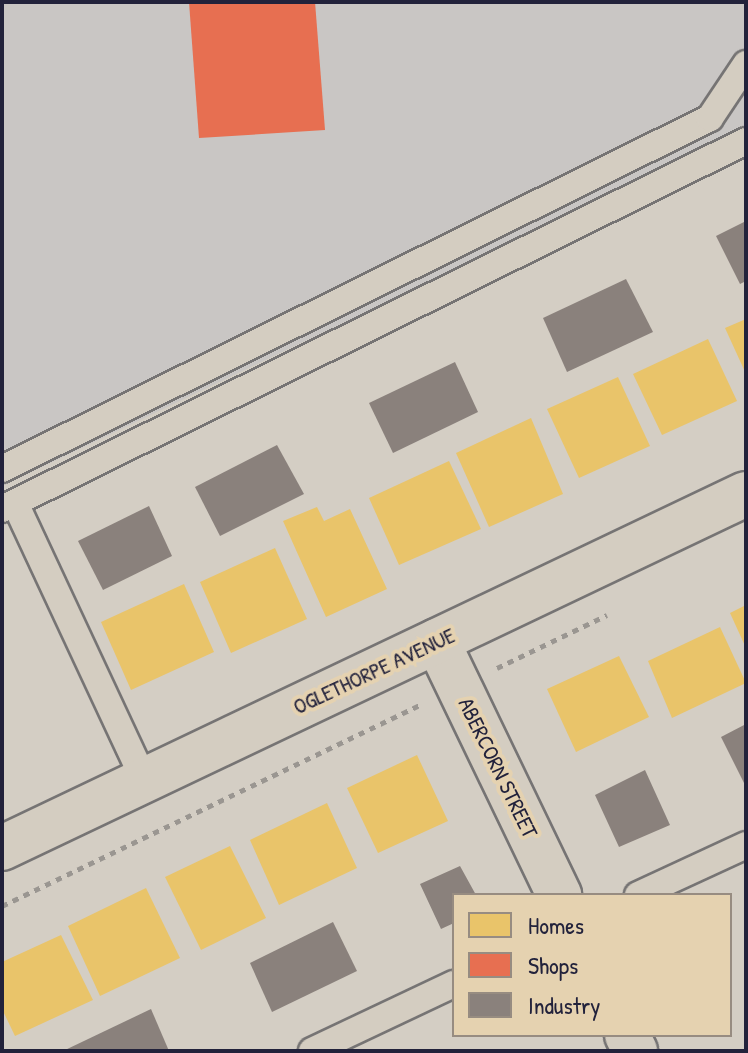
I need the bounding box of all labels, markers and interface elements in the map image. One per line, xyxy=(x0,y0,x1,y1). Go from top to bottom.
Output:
street label: OGLETHORPE AVENUE xyxy=(289,622,459,720)
street label: ABERCORN STREET xyxy=(453,694,543,842)
legend xyxy=(452,893,732,1037)
text: Homes xyxy=(528,909,584,941)
text: Shops xyxy=(528,949,578,981)
text: Industry xyxy=(528,989,600,1021)

